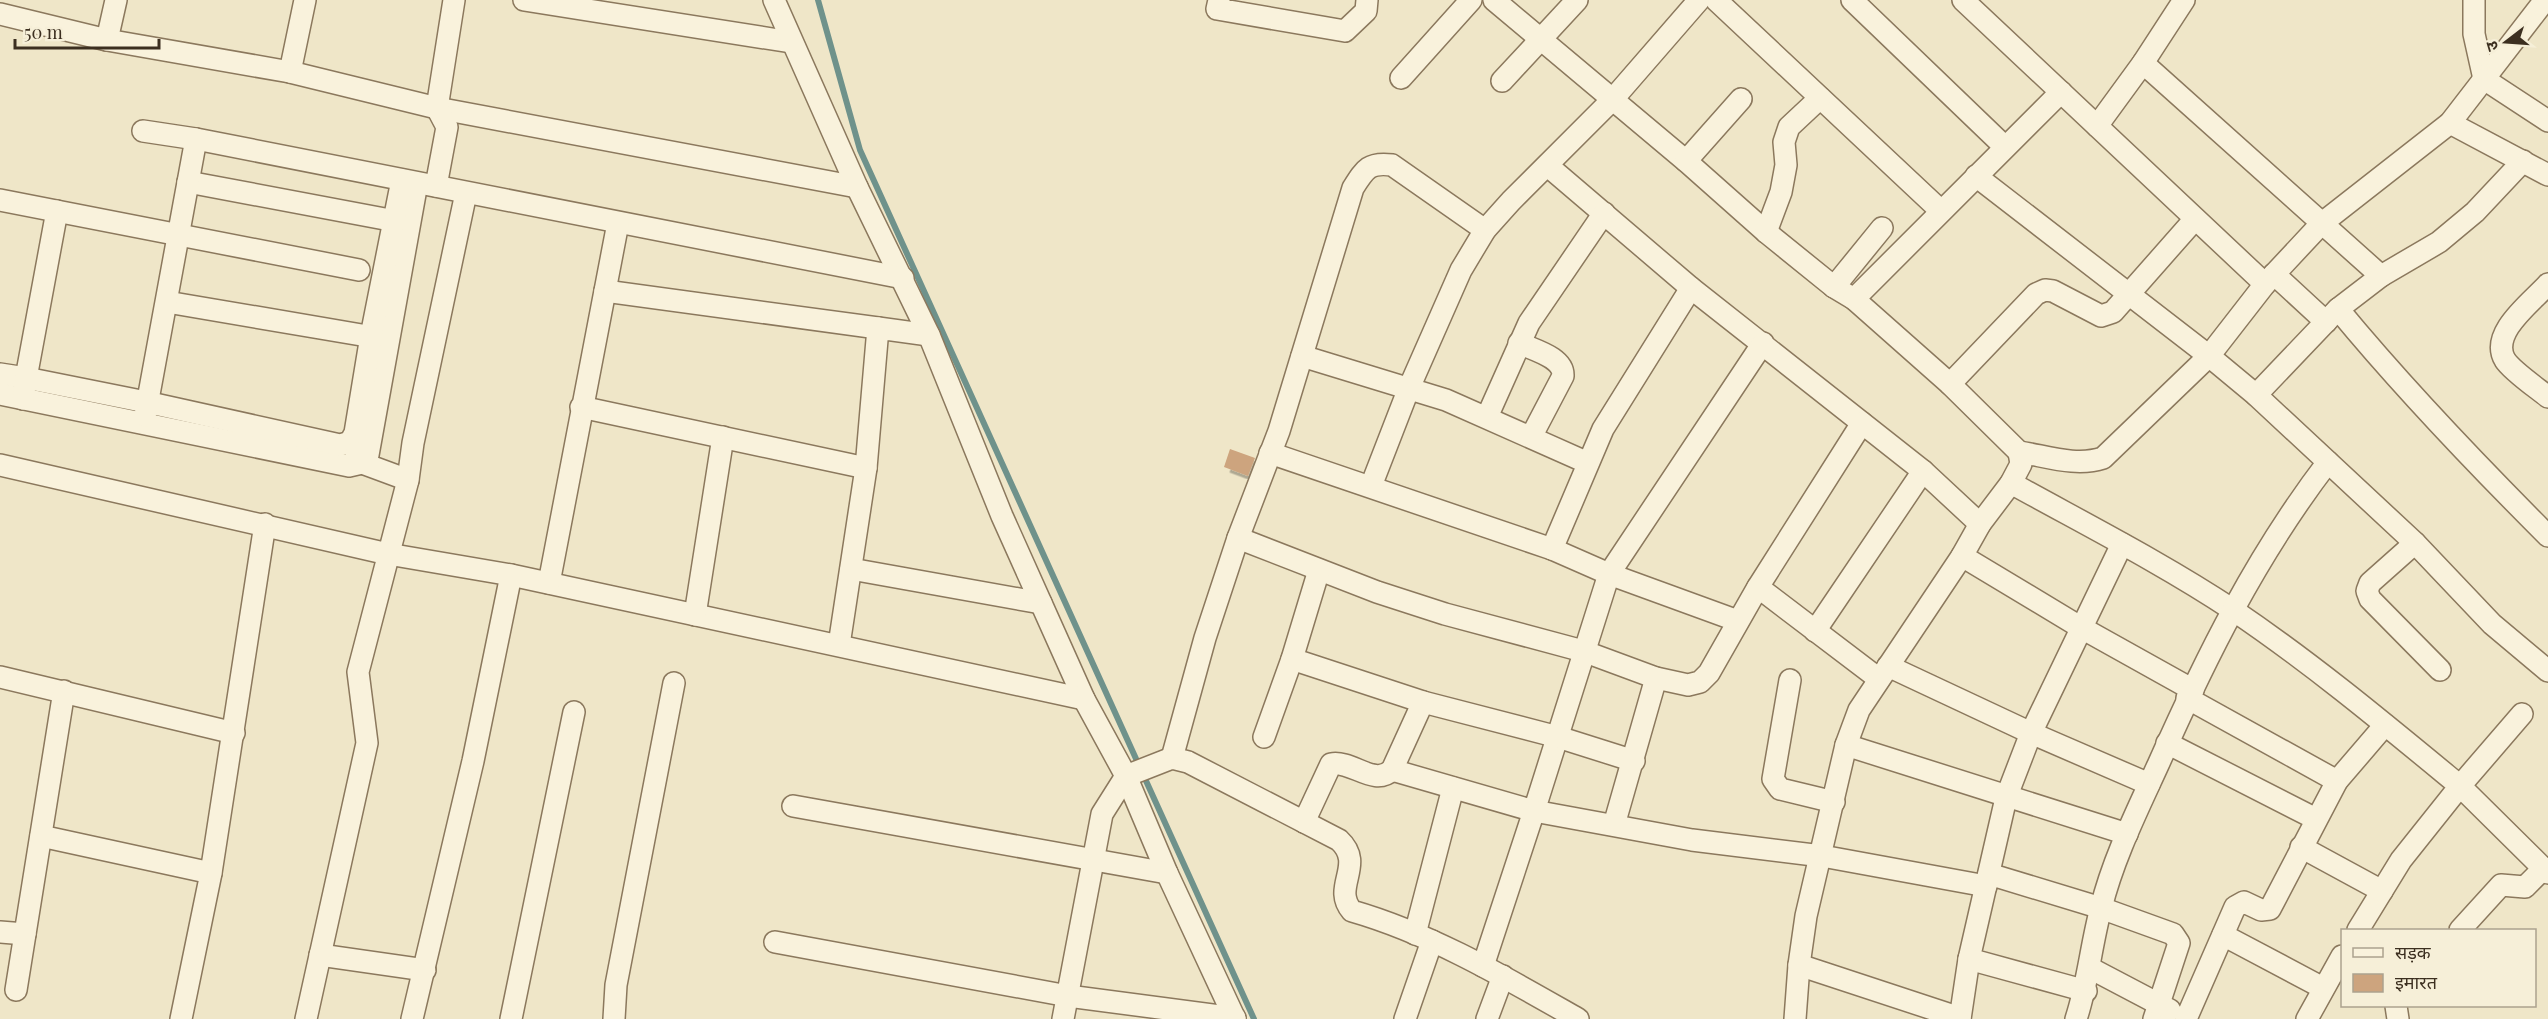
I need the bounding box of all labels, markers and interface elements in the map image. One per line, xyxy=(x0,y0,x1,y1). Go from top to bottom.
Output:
scale bar xyxy=(15,12,159,50)
north arrow xyxy=(2476,12,2536,72)
text: 50 m xyxy=(24,20,63,44)
text: उ xyxy=(2480,38,2503,54)
legend xyxy=(2341,929,2536,1007)
text: सड़क xyxy=(2395,940,2432,964)
text: इमारत xyxy=(2395,970,2438,994)

